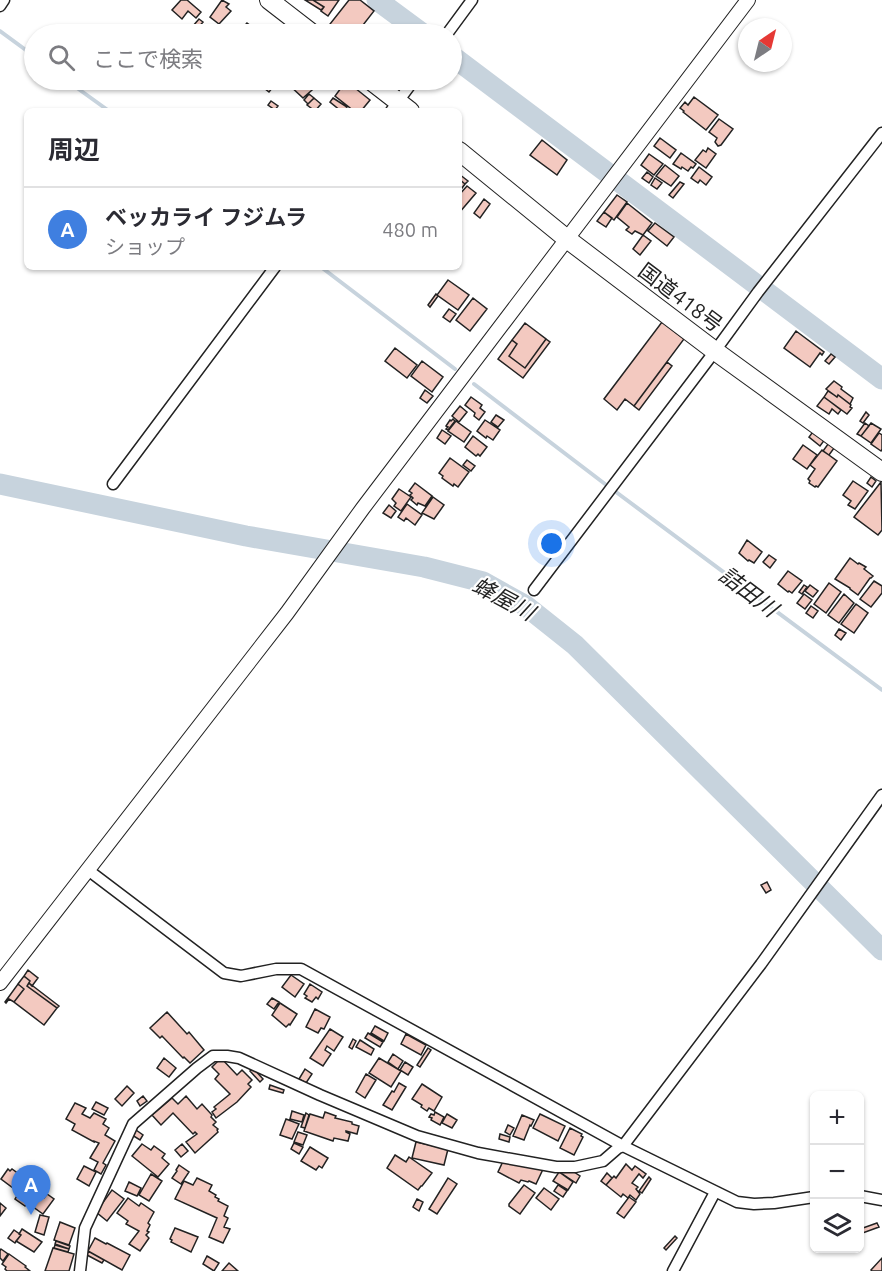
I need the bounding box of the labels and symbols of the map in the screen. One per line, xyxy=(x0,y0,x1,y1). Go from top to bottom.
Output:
north arrow xyxy=(738,18,792,72)
street label: 国道418号 xyxy=(634,258,728,336)
your location xyxy=(537,529,566,558)
water label: 詰田川 xyxy=(715,561,784,622)
water label: 蜂屋川 xyxy=(469,571,541,625)
pin: A xyxy=(12,1166,51,1215)

